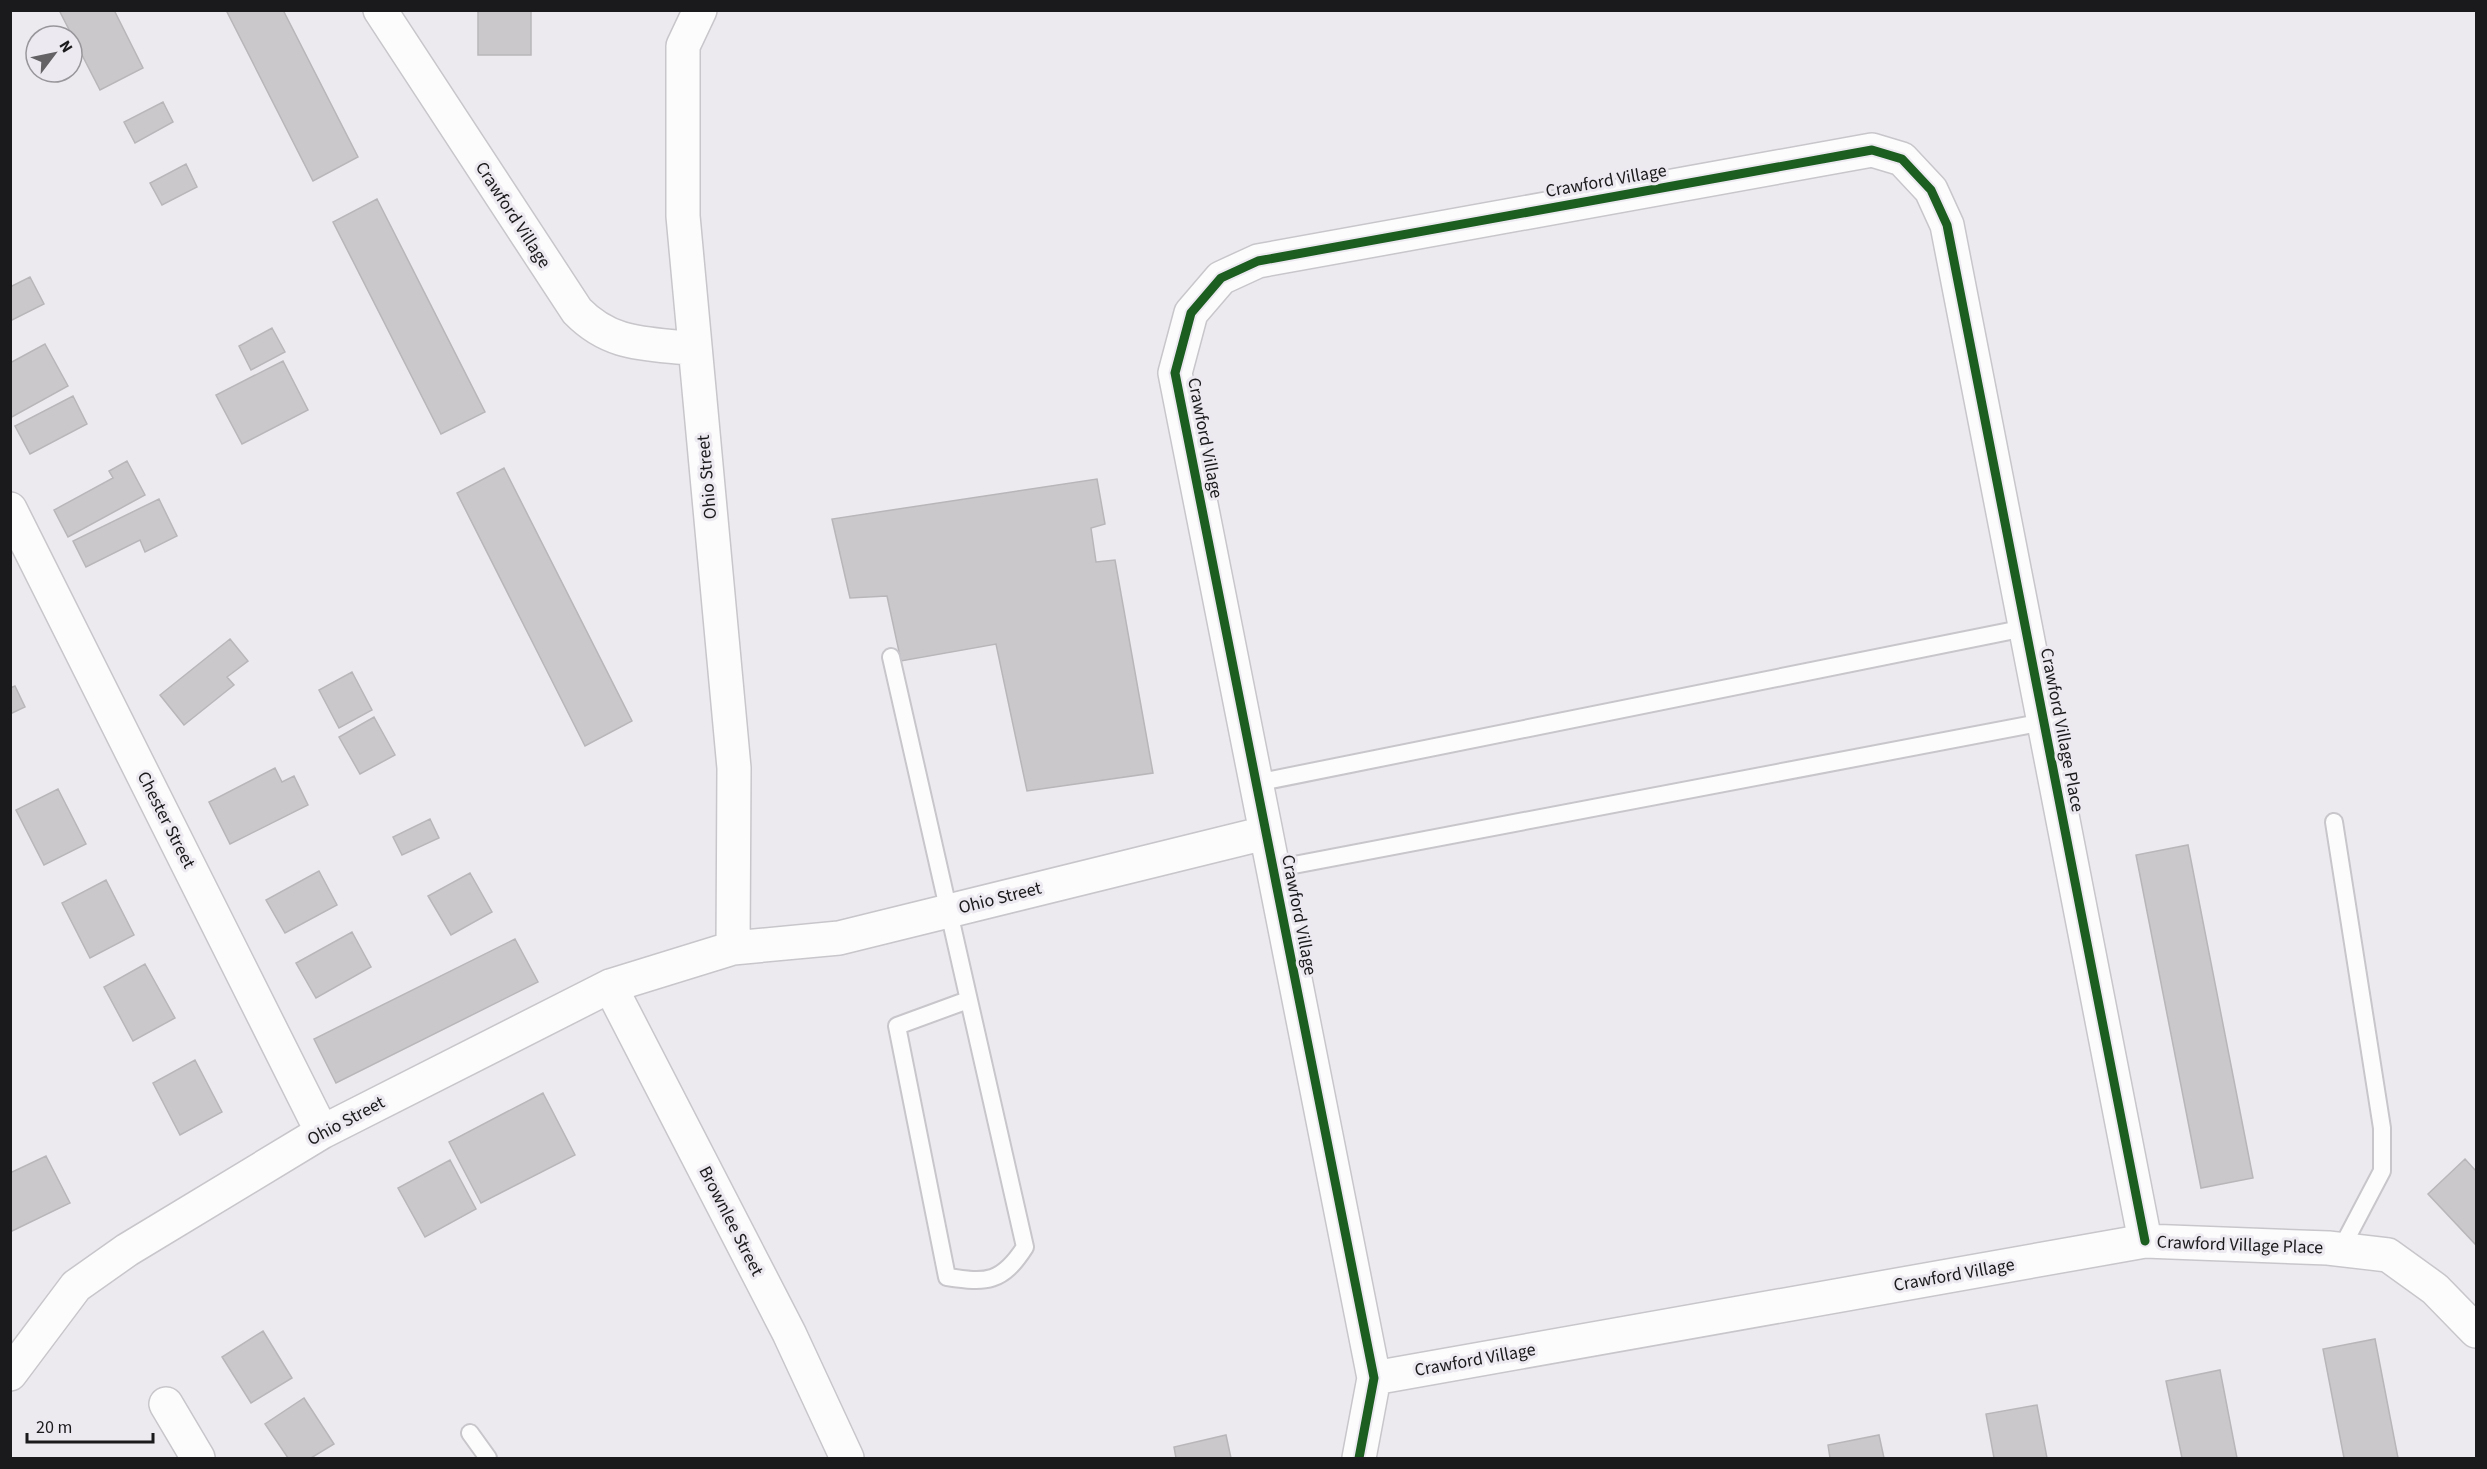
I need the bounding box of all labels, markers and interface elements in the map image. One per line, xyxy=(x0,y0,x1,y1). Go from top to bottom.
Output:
north arrow xyxy=(24,24,84,84)
text: N xyxy=(54,36,78,57)
street label: Crawford Village xyxy=(469,157,557,273)
street label: Crawford Village xyxy=(1544,158,1668,204)
street label: Crawford Village xyxy=(1181,376,1229,500)
street label: Ohio Street xyxy=(691,434,723,520)
street label: Crawford Village Place xyxy=(2034,646,2090,814)
street label: Chester Street xyxy=(131,767,201,873)
street label: Crawford Village xyxy=(1275,853,1323,977)
street label: Ohio Street xyxy=(956,876,1044,920)
street label: Ohio Street xyxy=(303,1090,389,1152)
street label: Brownlee Street xyxy=(693,1162,769,1280)
street label: Crawford Village Place xyxy=(2156,1230,2324,1260)
street label: Crawford Village xyxy=(1892,1252,2016,1298)
street label: Crawford Village xyxy=(1413,1337,1537,1383)
scale bar xyxy=(27,1406,153,1444)
text: 20 m xyxy=(36,1415,72,1440)

